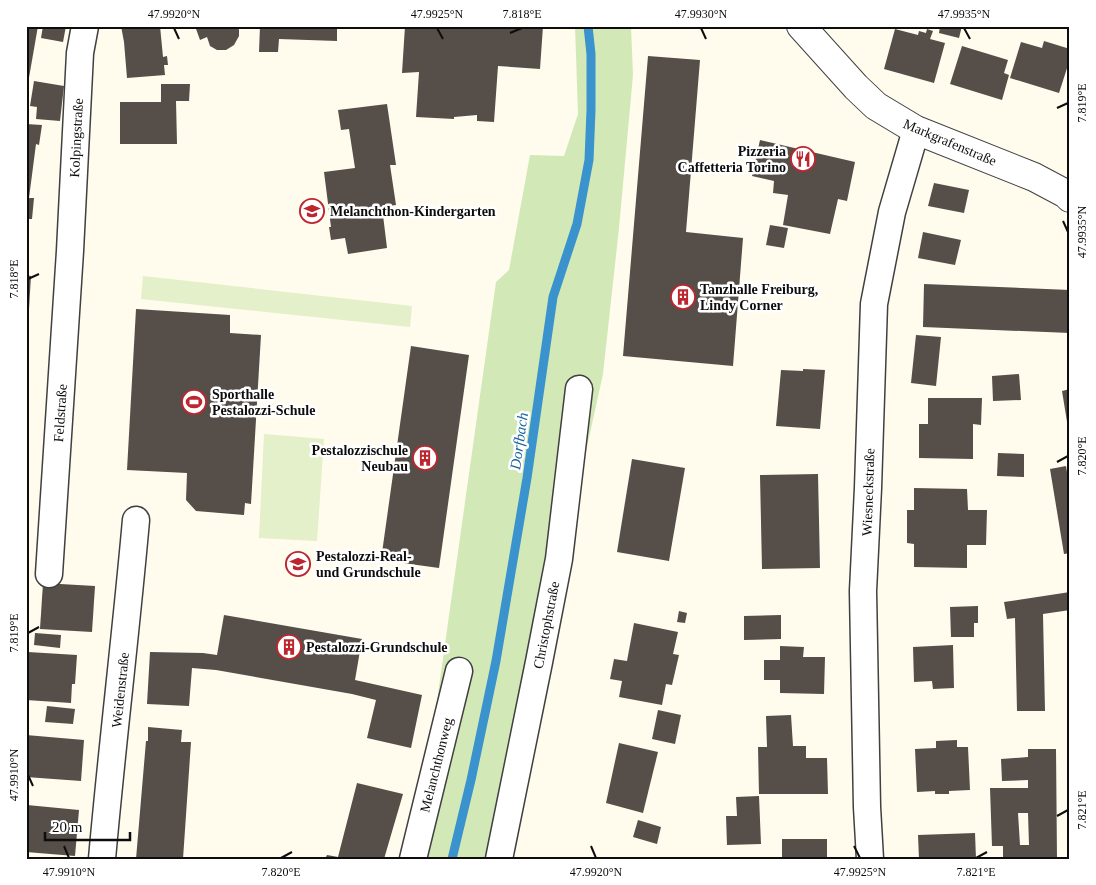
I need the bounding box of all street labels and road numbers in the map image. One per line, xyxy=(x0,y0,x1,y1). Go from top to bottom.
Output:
street label: Kolpingstraße xyxy=(67,98,86,178)
street label: Markgrafenstraße xyxy=(901,116,999,169)
street label: Feldstraße xyxy=(51,383,70,443)
street label: Wiesneckstraße xyxy=(859,448,878,536)
street label: Christophstraße xyxy=(531,580,562,670)
street label: Weidenstraße xyxy=(109,652,132,729)
street label: Melanchthonweg xyxy=(417,716,456,814)

